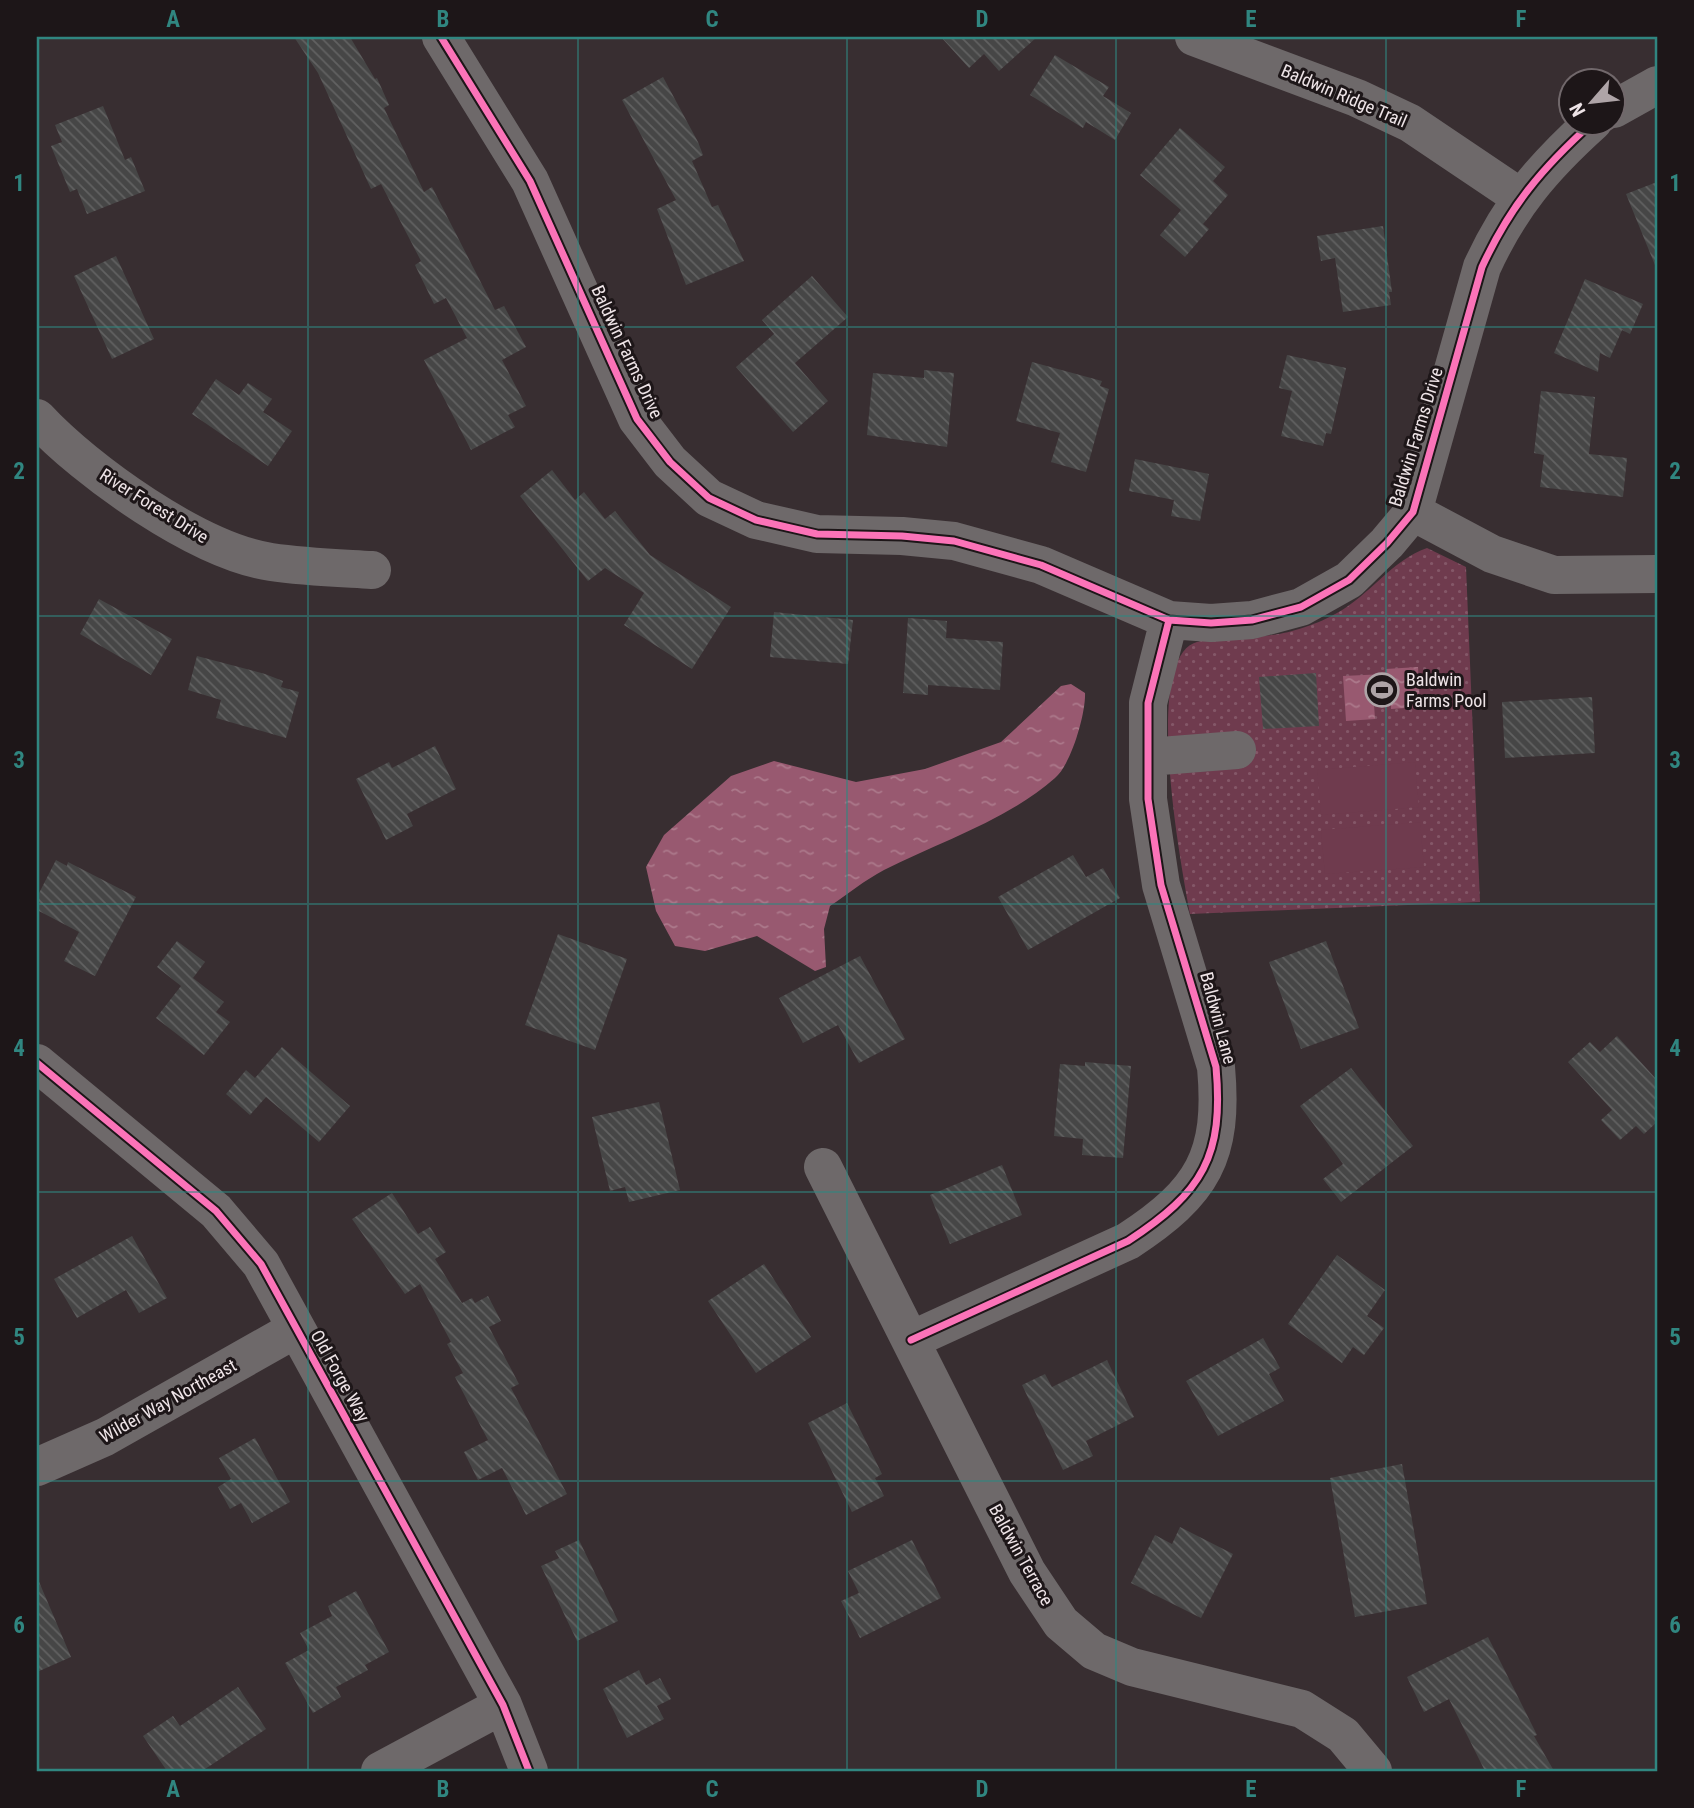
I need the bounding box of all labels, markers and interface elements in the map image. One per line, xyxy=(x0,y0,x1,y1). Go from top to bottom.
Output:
text: A xyxy=(166,6,180,33)
text: B xyxy=(437,6,449,33)
text: C xyxy=(705,6,719,33)
text: D xyxy=(976,6,989,33)
text: E xyxy=(1245,6,1257,33)
text: F xyxy=(1516,6,1527,33)
street label: Baldwin Ridge Trail xyxy=(1278,60,1410,132)
north arrow xyxy=(1558,66,1628,136)
text: N xyxy=(1565,99,1590,120)
text: 1 xyxy=(13,170,25,197)
text: 1 xyxy=(1669,170,1681,197)
street label: Baldwin Farms Drive xyxy=(587,282,667,422)
street label: Baldwin Farms Drive xyxy=(1384,365,1447,509)
text: 2 xyxy=(13,458,25,485)
text: 2 xyxy=(1669,458,1681,485)
street label: River Forest Drive xyxy=(96,464,212,547)
place label: Baldwin Farms Pool xyxy=(1406,669,1486,711)
sports icon: Baldwin Farms Pool xyxy=(1363,671,1401,709)
text: 3 xyxy=(13,747,25,774)
text: 3 xyxy=(1669,747,1681,774)
street label: Baldwin Lane xyxy=(1196,969,1241,1066)
text: 4 xyxy=(13,1035,25,1062)
text: 4 xyxy=(1669,1035,1681,1062)
text: 5 xyxy=(13,1324,25,1351)
text: 5 xyxy=(1669,1324,1681,1351)
street label: Old Forge Way xyxy=(307,1326,375,1426)
street label: Wilder Way Northeast xyxy=(96,1354,240,1447)
street label: Baldwin Terrace xyxy=(985,1500,1058,1609)
text: 6 xyxy=(13,1612,25,1639)
text: 6 xyxy=(1669,1612,1681,1639)
text: A xyxy=(166,1776,180,1803)
text: B xyxy=(437,1776,449,1803)
text: C xyxy=(705,1776,719,1803)
text: D xyxy=(976,1776,989,1803)
text: E xyxy=(1245,1776,1257,1803)
text: F xyxy=(1516,1776,1527,1803)

